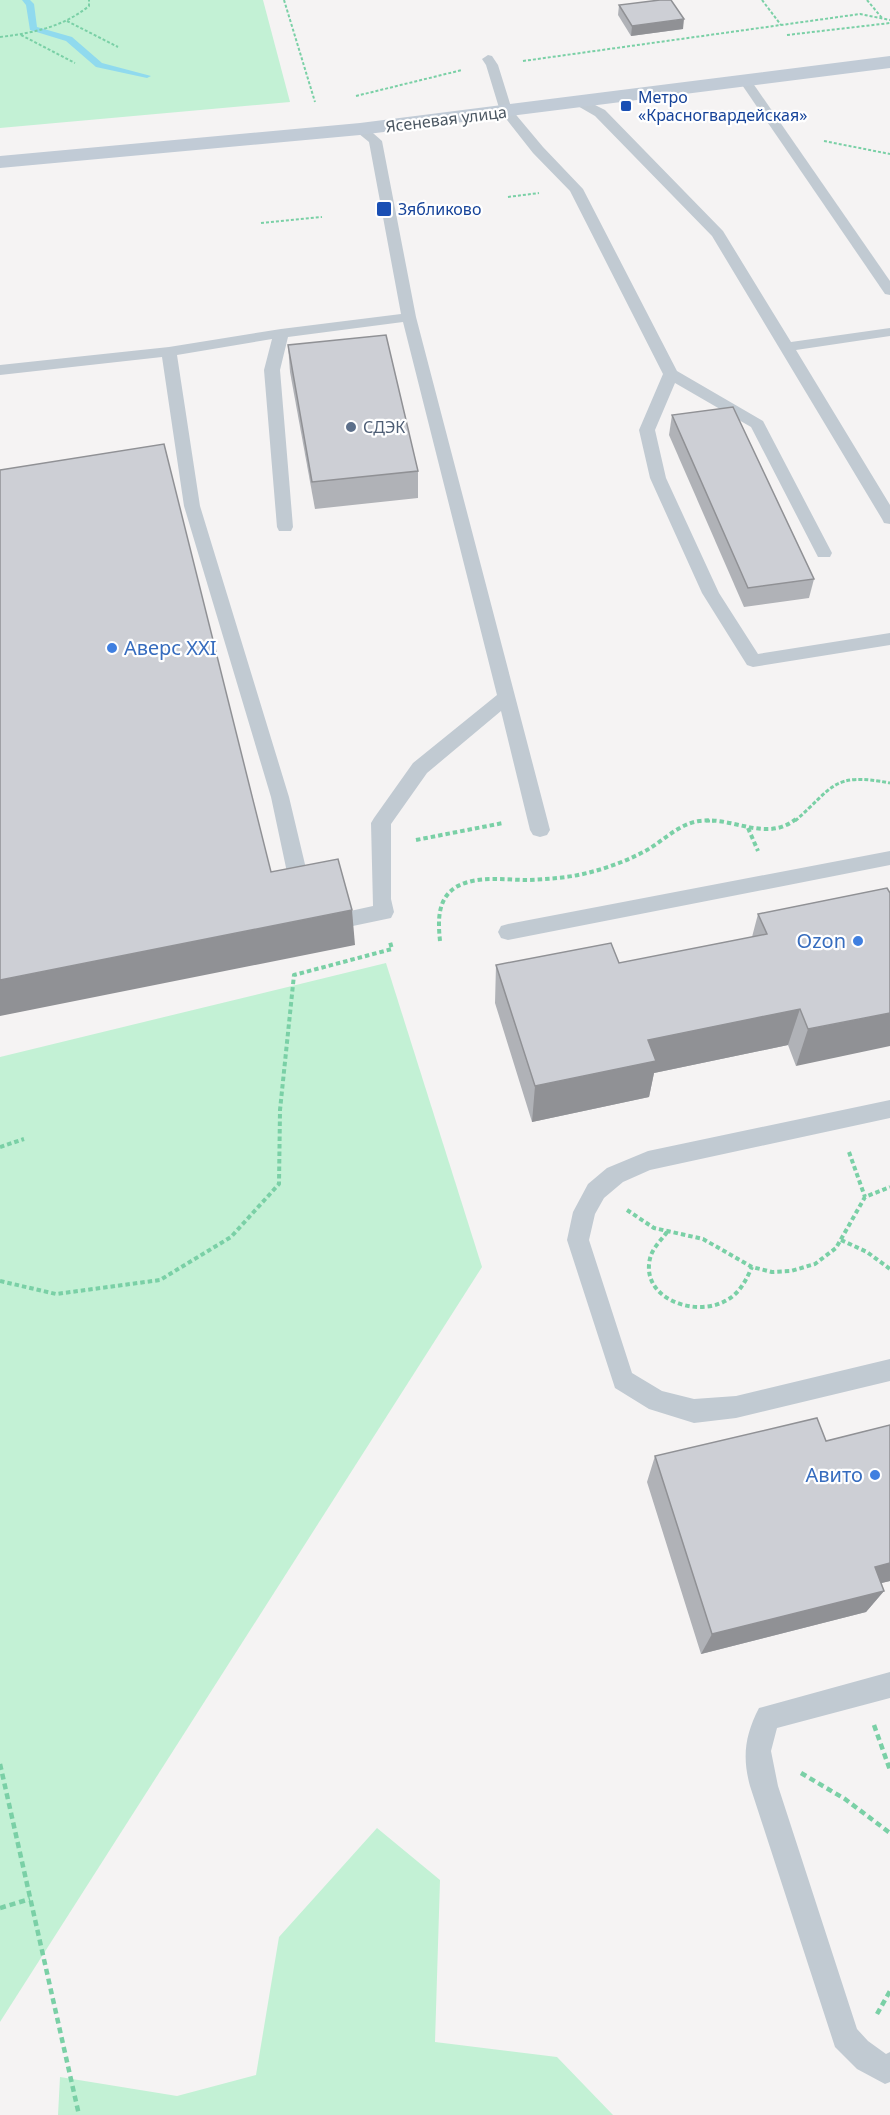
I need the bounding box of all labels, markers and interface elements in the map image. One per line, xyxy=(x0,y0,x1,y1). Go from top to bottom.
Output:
place label: Метро «Красногвардейская» xyxy=(638,86,807,126)
marker: Метро «Красногвардейская» xyxy=(619,99,633,113)
street label: Ясеневая улица xyxy=(384,101,508,137)
place label: Зябликово xyxy=(398,198,481,220)
marker: Зябликово xyxy=(375,200,393,218)
place label: СДЭК xyxy=(363,416,405,438)
marker: СДЭК xyxy=(344,420,358,434)
place label: Аверс XXI xyxy=(124,634,217,661)
marker: Аверс XXI xyxy=(105,641,119,655)
place label: Ozon xyxy=(797,927,846,954)
marker: Ozon xyxy=(851,934,865,948)
place label: Авито xyxy=(806,1461,863,1488)
marker: Авито xyxy=(868,1468,882,1482)

